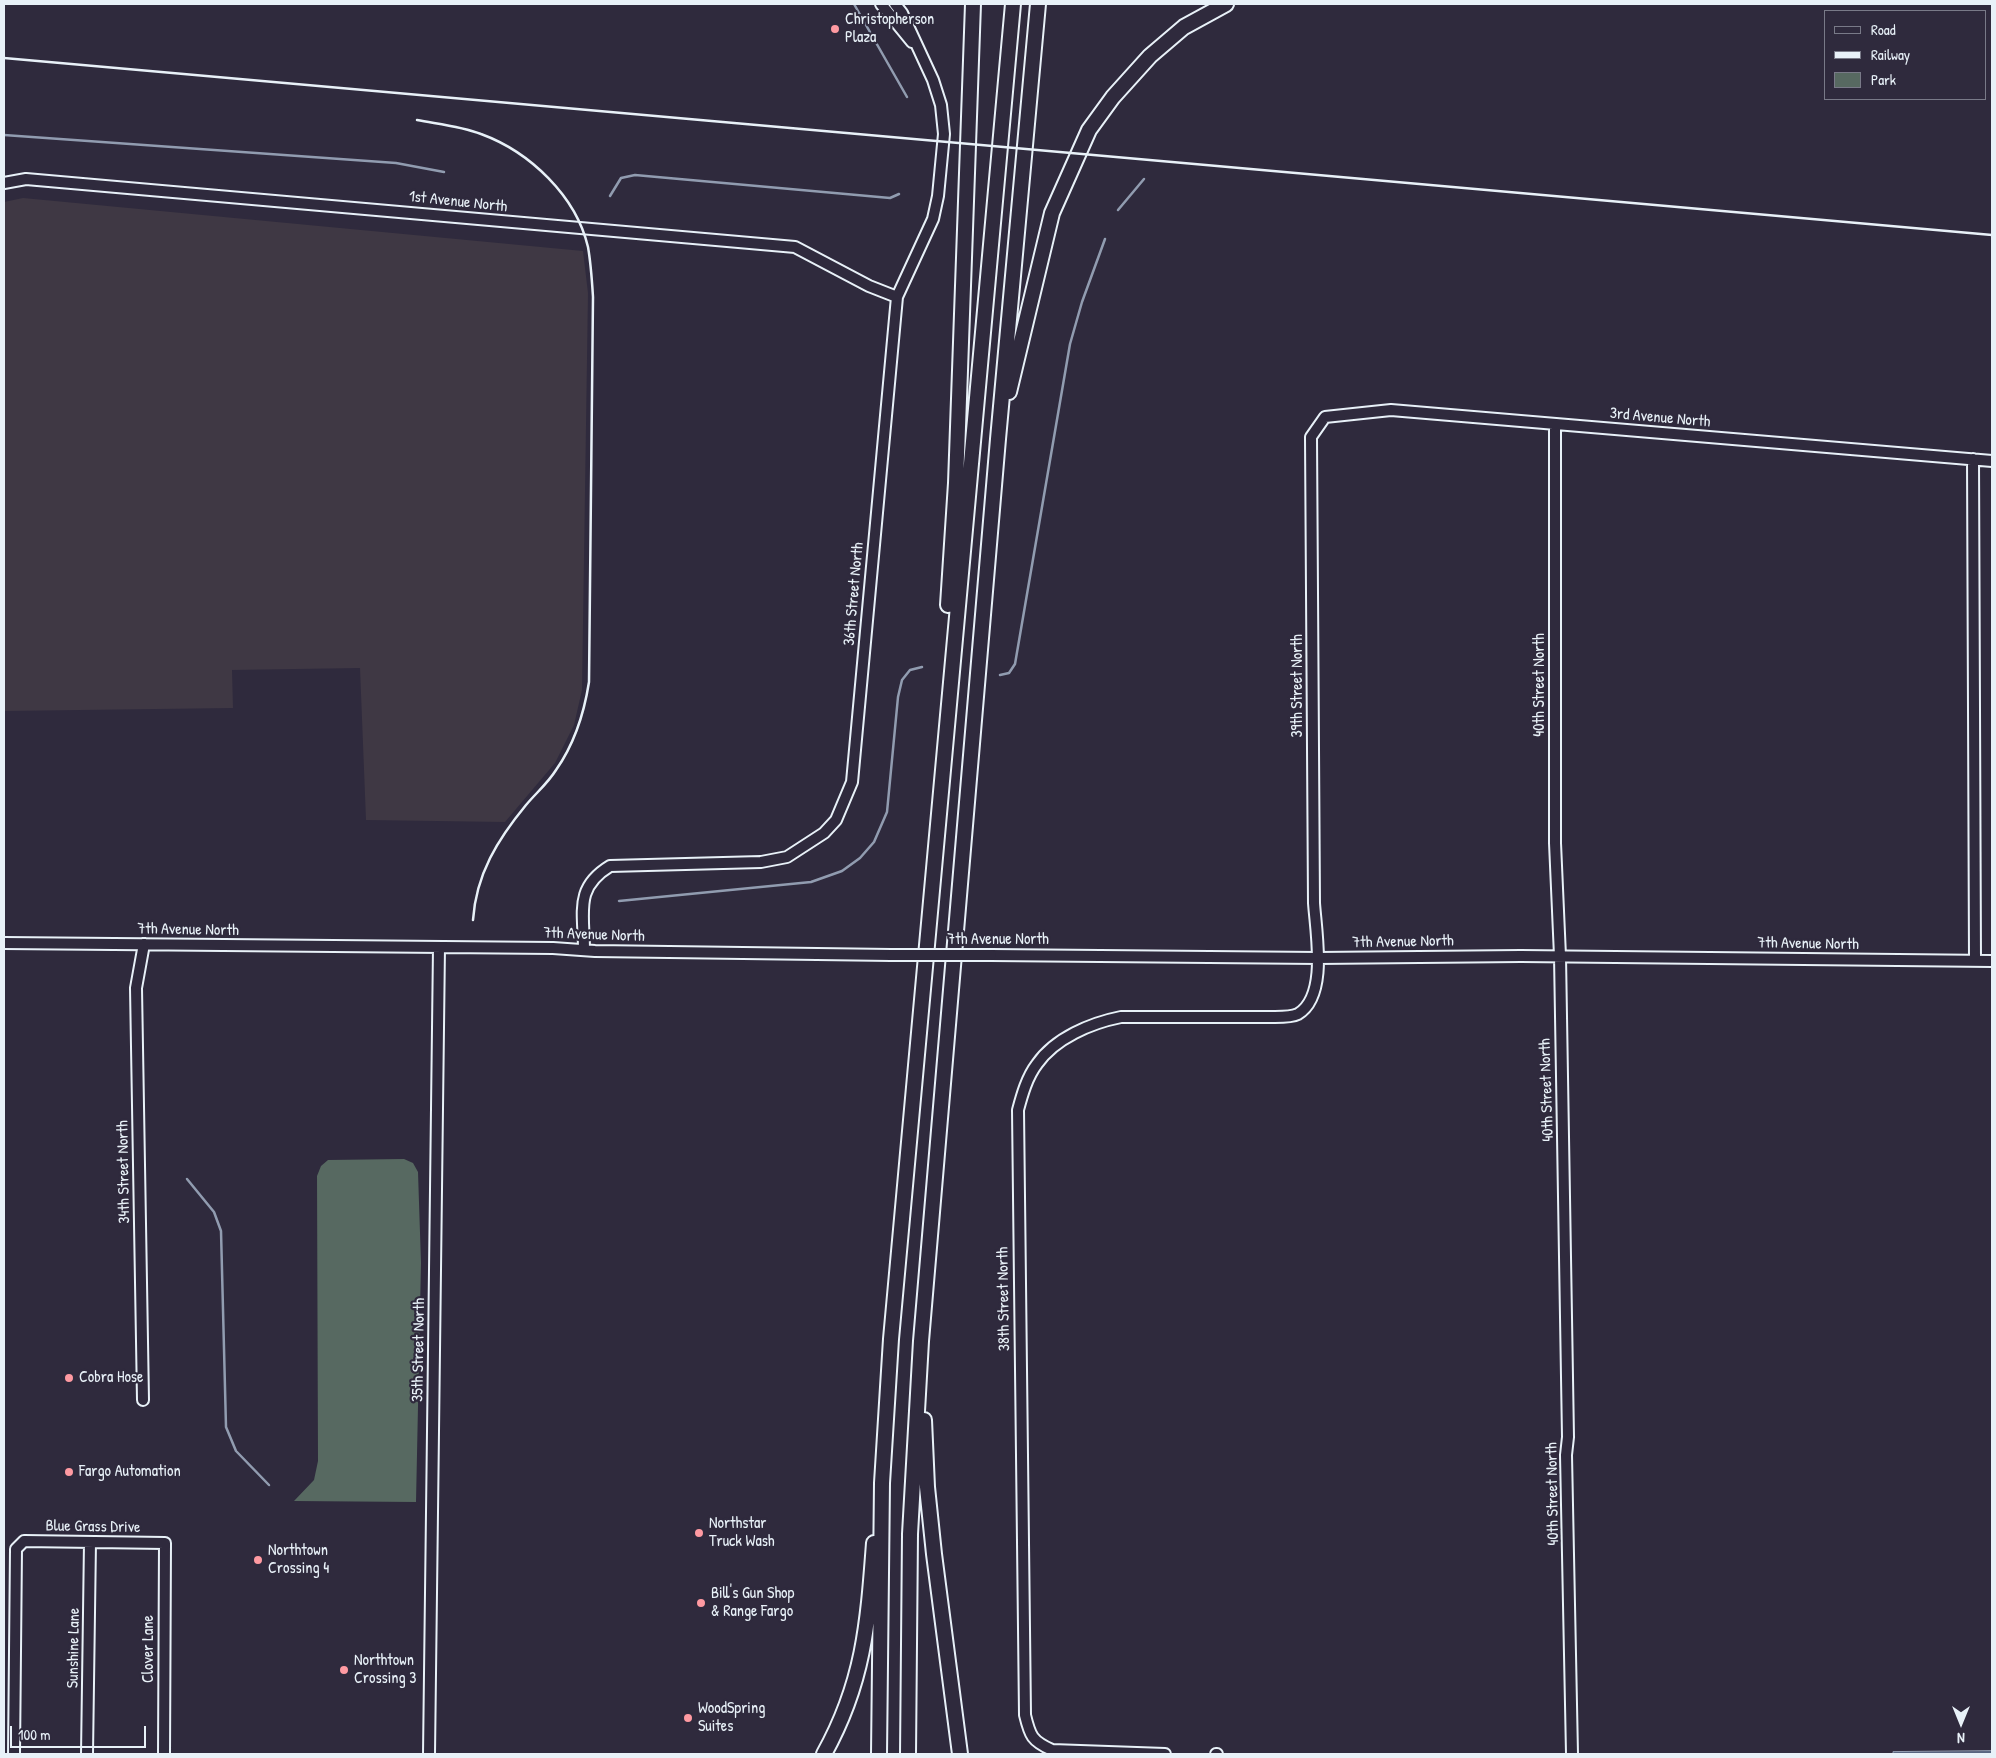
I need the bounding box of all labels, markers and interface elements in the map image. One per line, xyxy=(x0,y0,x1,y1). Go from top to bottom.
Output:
place label: Christopherson Plaza xyxy=(845,10,934,48)
legend xyxy=(1824,10,1986,100)
text: Road xyxy=(1871,19,1896,40)
marker: Christopherson Plaza xyxy=(829,23,841,35)
text: Railway xyxy=(1871,44,1910,65)
text: Park xyxy=(1871,69,1896,90)
street label: 1st Avenue North xyxy=(408,187,508,217)
street label: 3rd Avenue North xyxy=(1609,404,1711,432)
street label: 36th Street North xyxy=(840,541,868,647)
street label: 40th Street North xyxy=(1530,633,1550,737)
street label: 39th Street North xyxy=(1288,634,1308,738)
street label: 7th Avenue North xyxy=(137,920,239,940)
street label: 7th Avenue North xyxy=(543,924,645,946)
street label: 7th Avenue North xyxy=(947,930,1049,950)
street label: 7th Avenue North xyxy=(1352,932,1454,952)
street label: 7th Avenue North xyxy=(1757,934,1859,954)
street label: 40th Street North xyxy=(1536,1038,1558,1142)
street label: 34th Street North xyxy=(113,1120,135,1224)
street label: 38th Street North xyxy=(993,1247,1015,1351)
street label: 35th Street North xyxy=(408,1298,430,1402)
place label: Cobra Hose xyxy=(79,1368,143,1388)
marker: Cobra Hose xyxy=(63,1372,75,1384)
street label: 40th Street North xyxy=(1542,1442,1564,1546)
place label: Fargo Automation xyxy=(79,1462,181,1482)
marker: Fargo Automation xyxy=(63,1466,75,1478)
place label: Northstar Truck Wash xyxy=(709,1514,775,1552)
street label: Blue Grass Drive xyxy=(45,1517,141,1537)
marker: Northstar Truck Wash xyxy=(693,1527,705,1539)
place label: Northtown Crossing 4 xyxy=(268,1541,329,1579)
marker: Northtown Crossing 4 xyxy=(252,1554,264,1566)
place label: Bill's Gun Shop & Range Fargo xyxy=(711,1584,794,1622)
marker: Bill's Gun Shop & Range Fargo xyxy=(695,1597,707,1609)
street label: Sunshine Lane xyxy=(64,1608,84,1688)
street label: Clover Lane xyxy=(139,1615,159,1683)
place label: Northtown Crossing 3 xyxy=(354,1651,416,1689)
marker: Northtown Crossing 3 xyxy=(338,1664,350,1676)
north arrow xyxy=(1936,1698,1986,1748)
place label: WoodSpring Suites xyxy=(698,1699,765,1737)
marker: WoodSpring Suites xyxy=(682,1712,694,1724)
scale bar xyxy=(12,1716,149,1748)
text: 100 m xyxy=(18,1724,51,1745)
text: N xyxy=(1957,1729,1965,1748)

